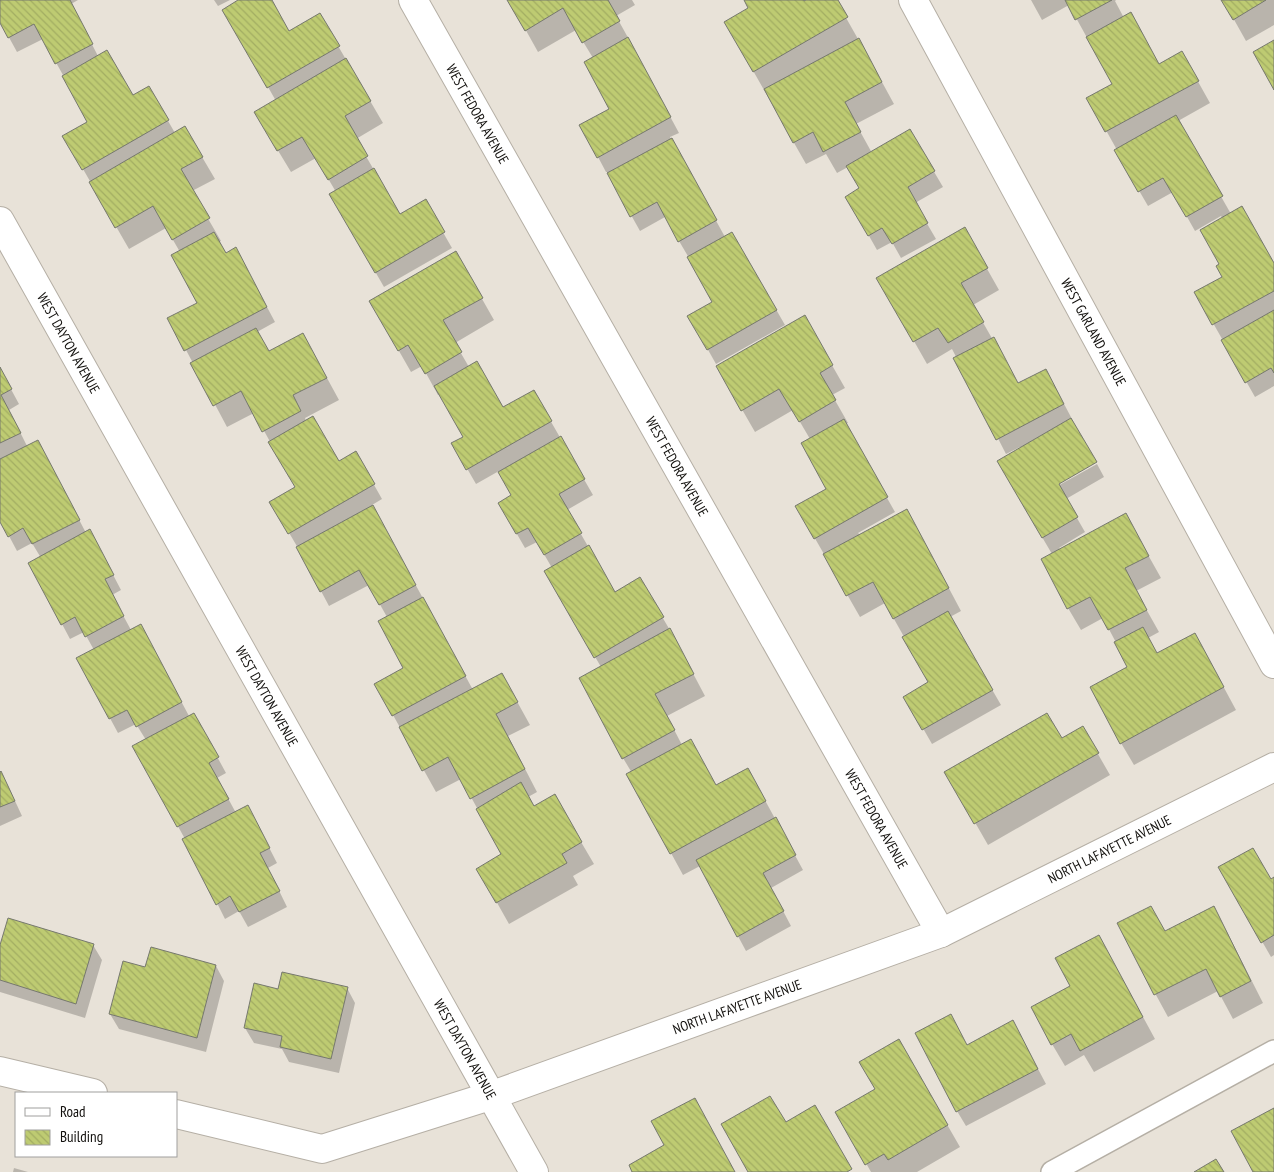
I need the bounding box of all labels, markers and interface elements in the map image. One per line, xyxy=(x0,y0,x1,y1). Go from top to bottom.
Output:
street label: WEST FEDORA AVENUE xyxy=(442,61,513,167)
street label: WEST GARLAND AVENUE xyxy=(1057,275,1130,389)
street label: WEST DAYTON AVENUE xyxy=(33,290,104,396)
street label: WEST FEDORA AVENUE xyxy=(642,413,712,520)
street label: WEST DAYTON AVENUE xyxy=(232,643,302,750)
street label: WEST FEDORA AVENUE xyxy=(841,766,912,872)
street label: NORTH LAFAYETTE AVENUE xyxy=(1045,811,1174,887)
street label: NORTH LAFAYETTE AVENUE xyxy=(670,975,804,1038)
street label: WEST DAYTON AVENUE xyxy=(430,996,500,1103)
legend xyxy=(15,1092,178,1157)
text: Road xyxy=(60,1102,86,1121)
text: Building xyxy=(60,1127,103,1146)

